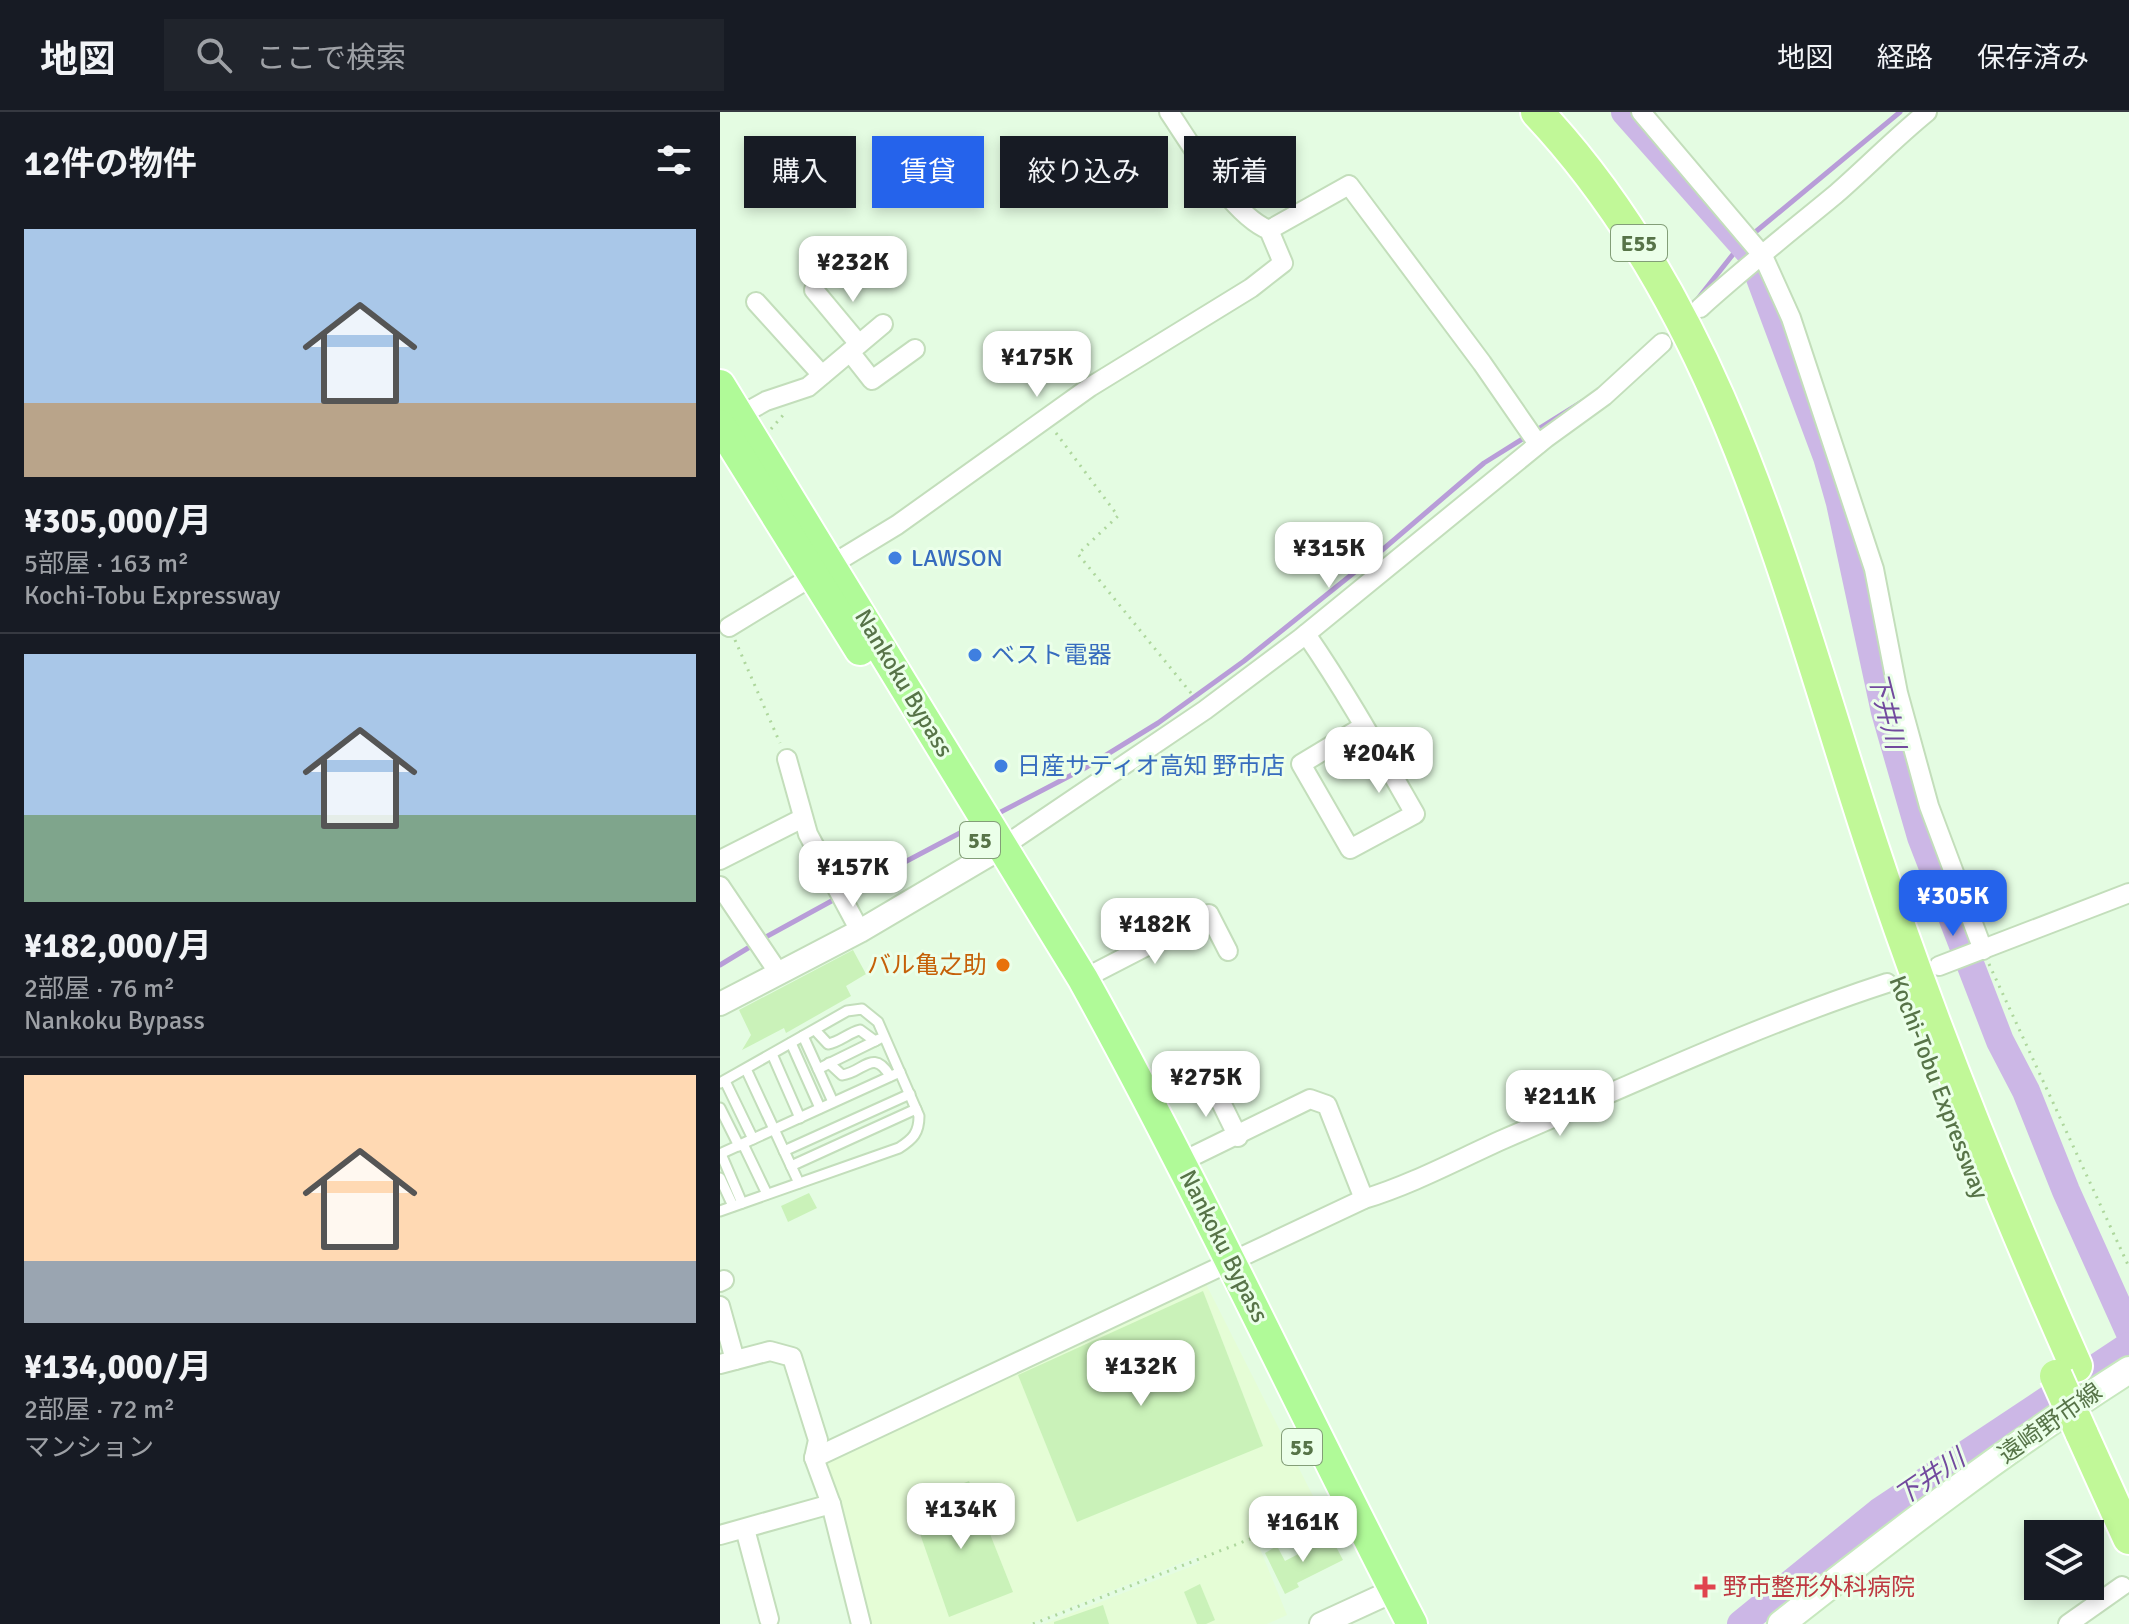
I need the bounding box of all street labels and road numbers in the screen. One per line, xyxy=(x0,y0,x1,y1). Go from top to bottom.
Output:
road number: E55 xyxy=(1611,225,1667,261)
street label: Nankoku Bypass xyxy=(848,604,960,762)
road number: 55 xyxy=(960,822,1000,858)
street label: Kochi-Tobu Expressway xyxy=(1883,971,1995,1203)
street label: Nankoku Bypass xyxy=(1173,1165,1275,1327)
street label: 遠崎野市線 xyxy=(1992,1376,2108,1470)
road number: 55 xyxy=(1282,1429,1322,1465)

